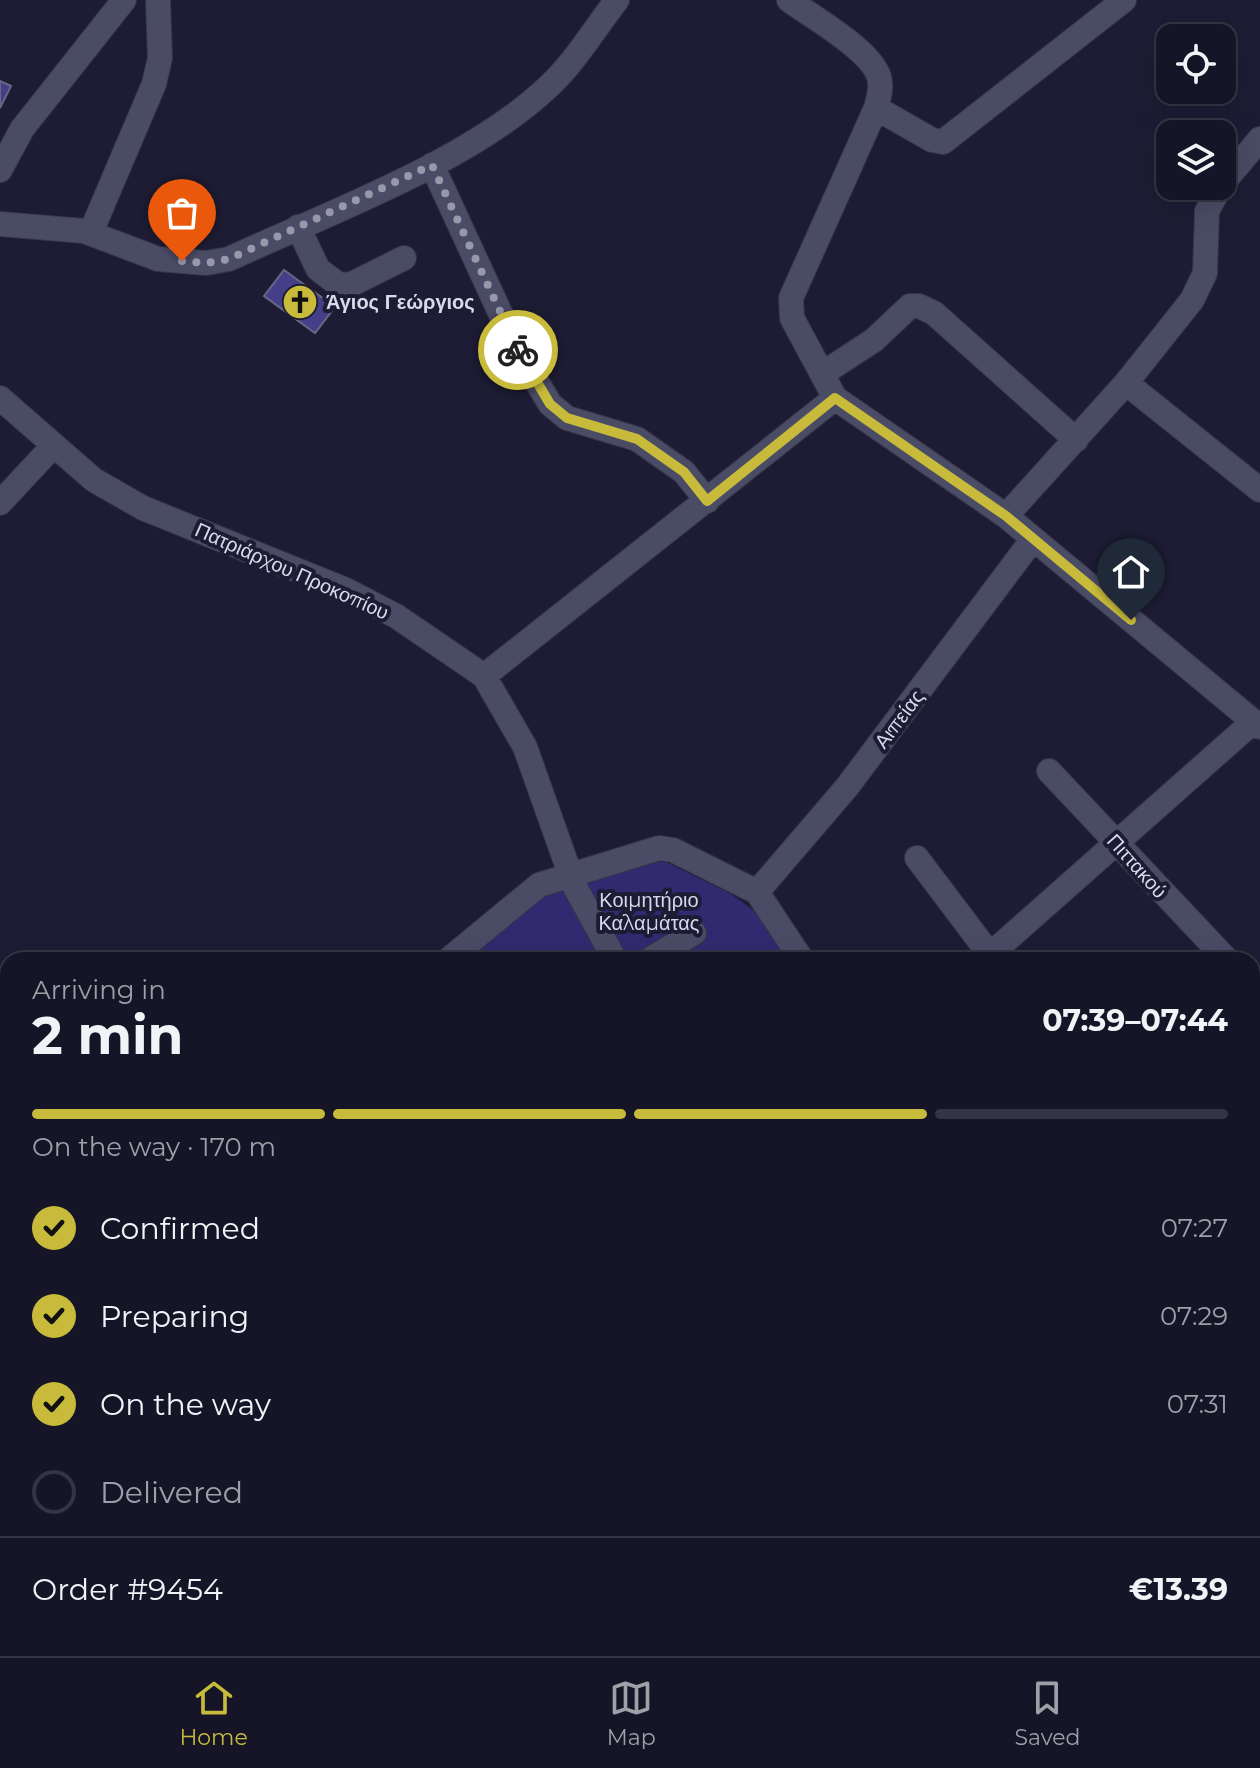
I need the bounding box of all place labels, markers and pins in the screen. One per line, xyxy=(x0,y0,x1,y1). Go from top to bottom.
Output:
pin xyxy=(148,179,216,261)
church icon: Άγιος Γεώργιος xyxy=(281,283,319,321)
place label: Άγιος Γεώργιος xyxy=(326,290,475,314)
pin xyxy=(1097,538,1165,620)

